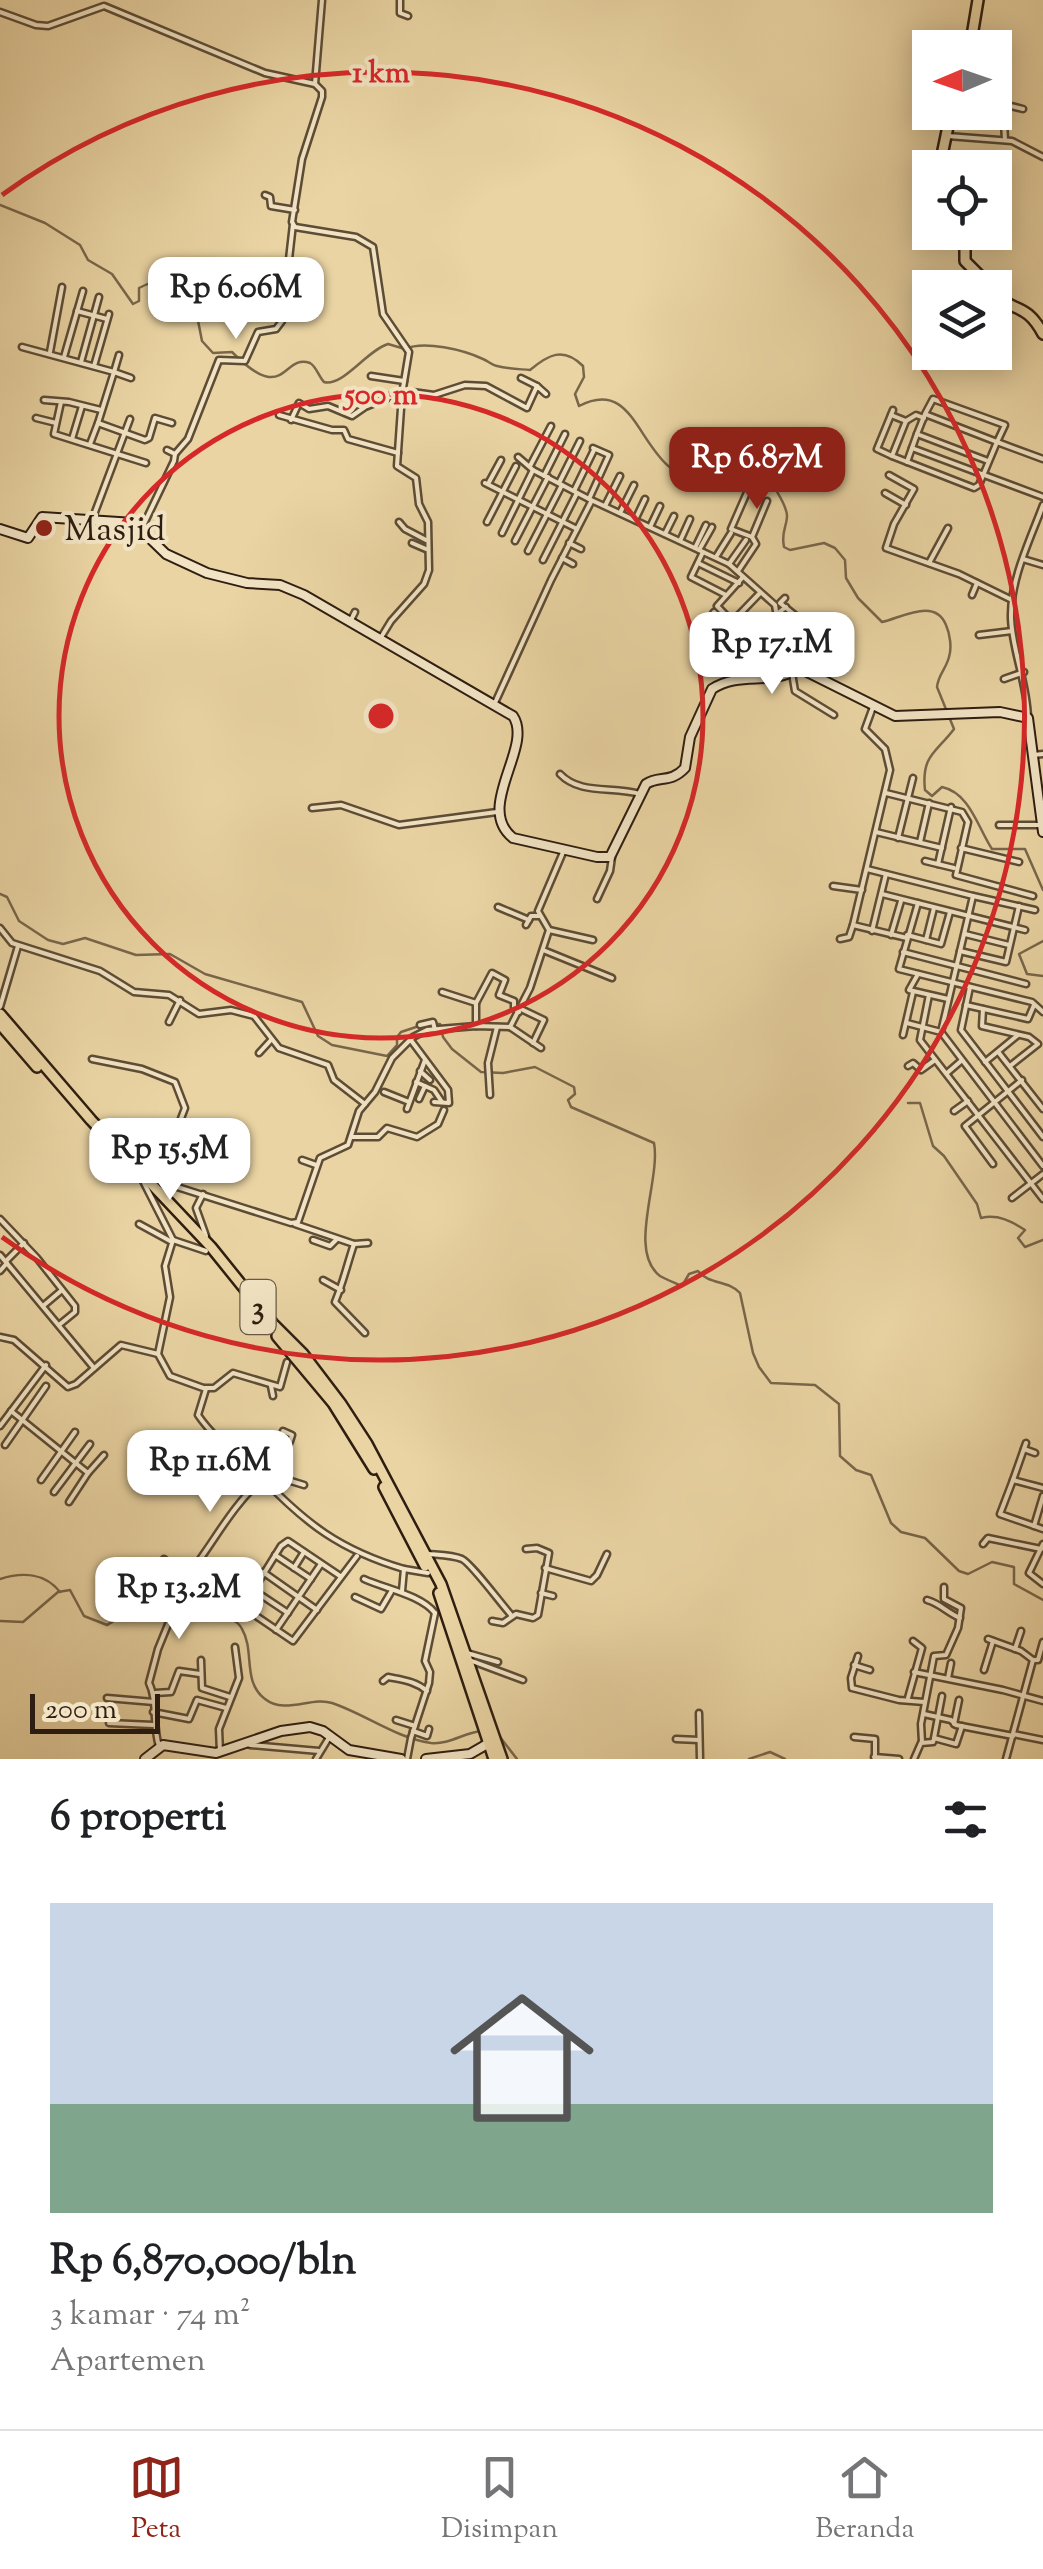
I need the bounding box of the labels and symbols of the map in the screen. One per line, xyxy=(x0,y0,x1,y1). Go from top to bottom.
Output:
north arrow xyxy=(912,30,1012,130)
text: 1 km xyxy=(352,53,410,96)
pin: Rp 6.06M xyxy=(133,257,339,342)
text: 500 m xyxy=(342,375,418,418)
pin: Rp 6.87M xyxy=(654,427,860,512)
place label: Masjid xyxy=(64,506,166,557)
marker: Masjid xyxy=(33,517,55,539)
pin: Rp 17.1M xyxy=(669,612,875,697)
centre of rings xyxy=(363,698,399,734)
pin: Rp 15.5M xyxy=(67,1118,273,1203)
road number: 3 xyxy=(240,1280,276,1334)
pin: Rp 11.6M xyxy=(107,1430,313,1515)
pin: Rp 13.2M xyxy=(76,1557,282,1642)
scale bar xyxy=(30,1689,160,1733)

